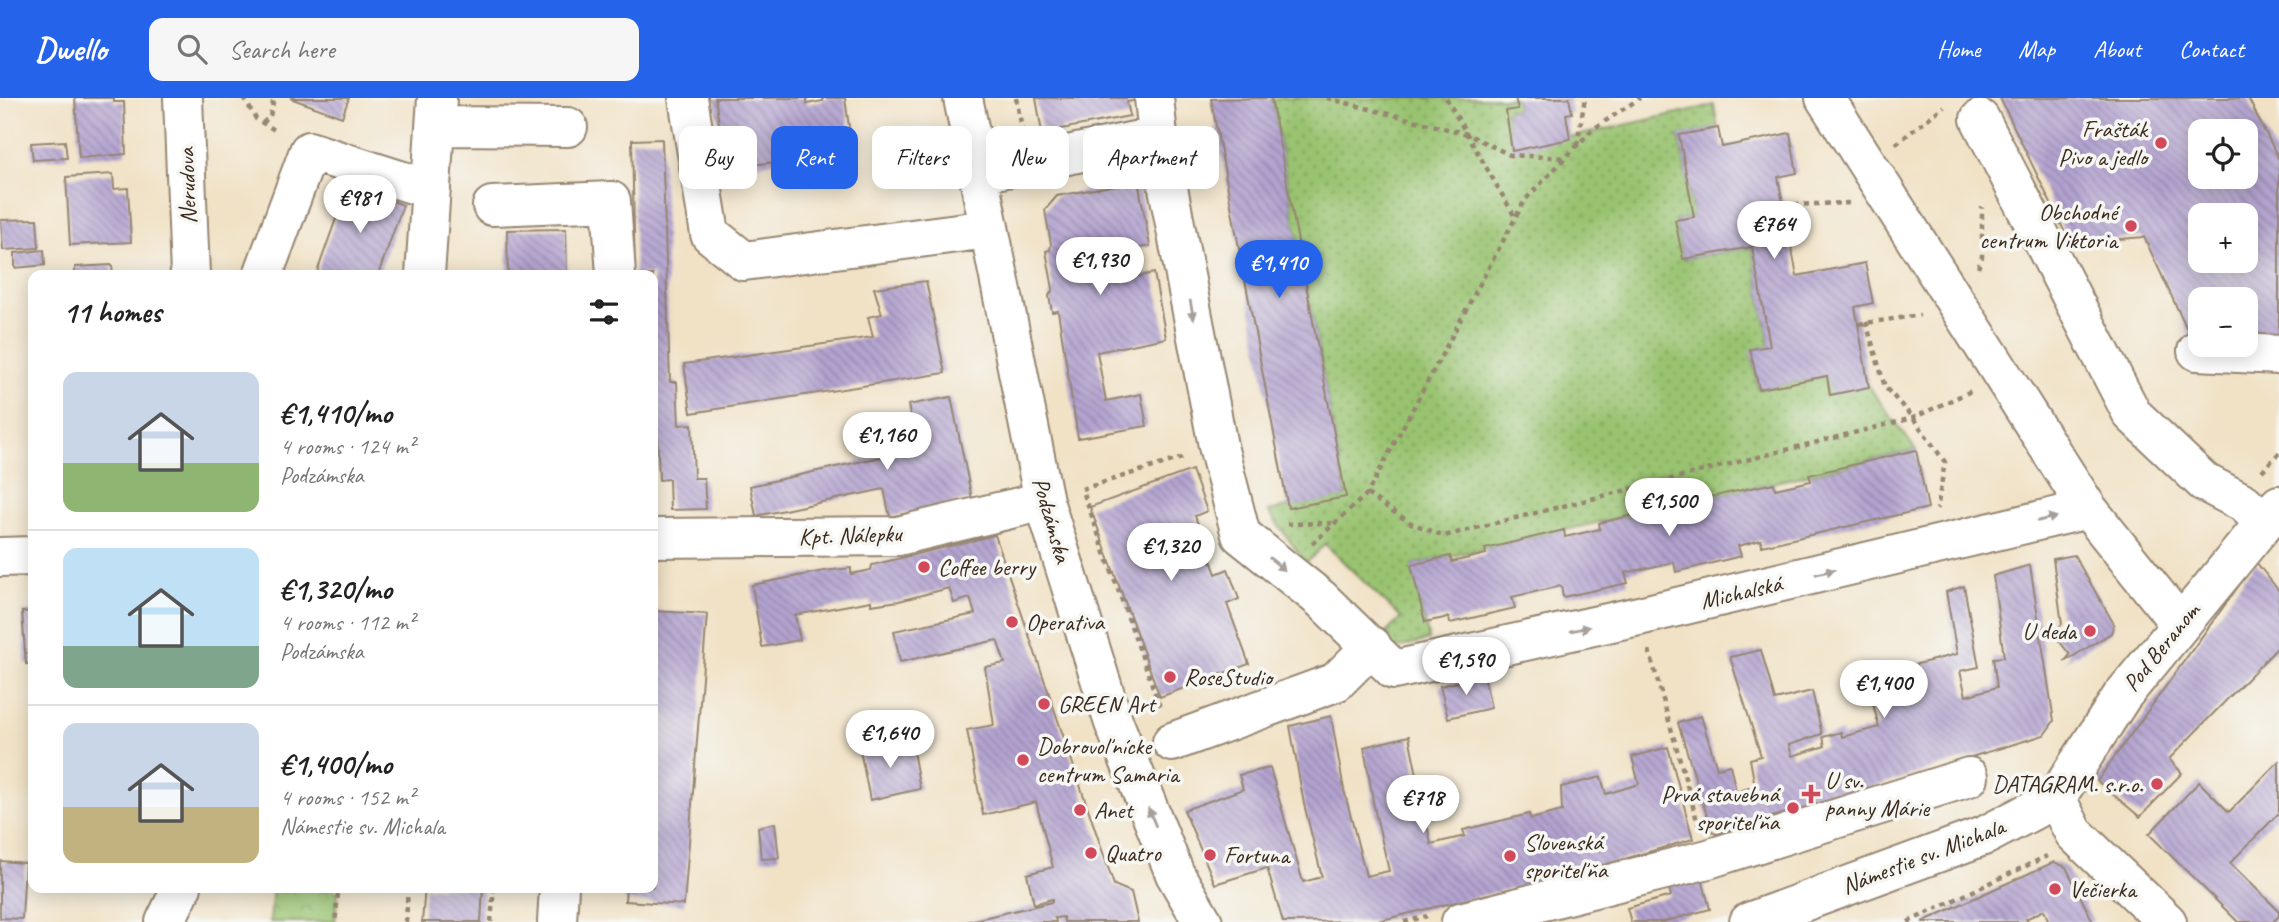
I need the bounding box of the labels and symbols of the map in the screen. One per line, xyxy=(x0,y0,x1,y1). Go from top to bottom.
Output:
place label: Frašták Pivo a jedlo xyxy=(2058,114,2150,172)
marker: Frašták Pivo a jedlo xyxy=(2153,135,2169,151)
street label: Nerudova xyxy=(171,146,203,225)
pin: €981 xyxy=(319,176,401,235)
place label: Obchodné centrum Viktoria xyxy=(1980,197,2121,255)
pin: €764 xyxy=(1733,202,1815,261)
marker: Obchodné centrum Viktoria xyxy=(2123,218,2139,234)
pin: €1,930 xyxy=(1043,238,1157,297)
pin: €1,410 xyxy=(1222,240,1336,300)
one-way arrow xyxy=(1186,299,1197,321)
pin: €1,160 xyxy=(830,412,944,472)
street label: Podzámska xyxy=(1026,474,1079,568)
pin: €1,500 xyxy=(1612,478,1726,538)
one-way arrow xyxy=(2036,513,2058,524)
street label: Kpt. Nálepku xyxy=(798,518,904,552)
pin: €1,320 xyxy=(1114,524,1228,583)
place label: Coffee berry xyxy=(938,552,1037,582)
one-way arrow xyxy=(1267,556,1285,571)
marker: Coffee berry xyxy=(916,559,932,575)
one-way arrow xyxy=(1815,566,1837,577)
street label: Michalská xyxy=(1697,568,1787,616)
street label: Pod Beranom xyxy=(2116,595,2207,697)
place label: Operativa xyxy=(1026,607,1105,637)
marker: Operativa xyxy=(1004,614,1020,630)
place label: U deda xyxy=(2022,616,2077,646)
one-way arrow xyxy=(1569,623,1591,634)
marker: U deda xyxy=(2082,623,2098,639)
pin: €1,590 xyxy=(1409,638,1523,697)
pin: €1,400 xyxy=(1827,660,1941,720)
place label: RoseStudio xyxy=(1184,662,1275,692)
marker: RoseStudio xyxy=(1162,669,1178,685)
place label: GREEN Art xyxy=(1058,689,1157,719)
marker: GREEN Art xyxy=(1036,696,1052,712)
pin: €1,640 xyxy=(833,710,947,770)
place label: Dobrovoľnícke centrum Samaria xyxy=(1037,731,1181,789)
marker: Dobrovoľnícke centrum Samaria xyxy=(1015,752,1031,768)
place label: U sv. panny Márie xyxy=(1825,765,1931,823)
place label: DATAGRAM. s.r.o. xyxy=(1992,769,2143,799)
pin: €718 xyxy=(1382,776,1464,835)
marker: DATAGRAM. s.r.o. xyxy=(2149,776,2165,792)
place label: Prvá stavebná sporiteľňa xyxy=(1661,779,1782,837)
marker: U sv. panny Márie xyxy=(1803,786,1819,802)
place label: Anet xyxy=(1094,795,1134,825)
marker: Prvá stavebná sporiteľňa xyxy=(1785,800,1801,816)
marker: Anet xyxy=(1072,802,1088,818)
one-way arrow xyxy=(1146,806,1157,827)
street label: Námestie sv. Michala xyxy=(1837,810,2011,901)
place label: Slovenská sporiteľňa xyxy=(1524,827,1609,885)
place label: Quatro xyxy=(1105,838,1162,868)
place label: Fortuna xyxy=(1224,840,1291,870)
marker: Quatro xyxy=(1083,845,1099,861)
marker: Fortuna xyxy=(1202,847,1218,863)
marker: Slovenská sporiteľňa xyxy=(1502,848,1518,864)
place label: Večierka xyxy=(2069,874,2138,904)
marker: Večierka xyxy=(2047,881,2063,897)

